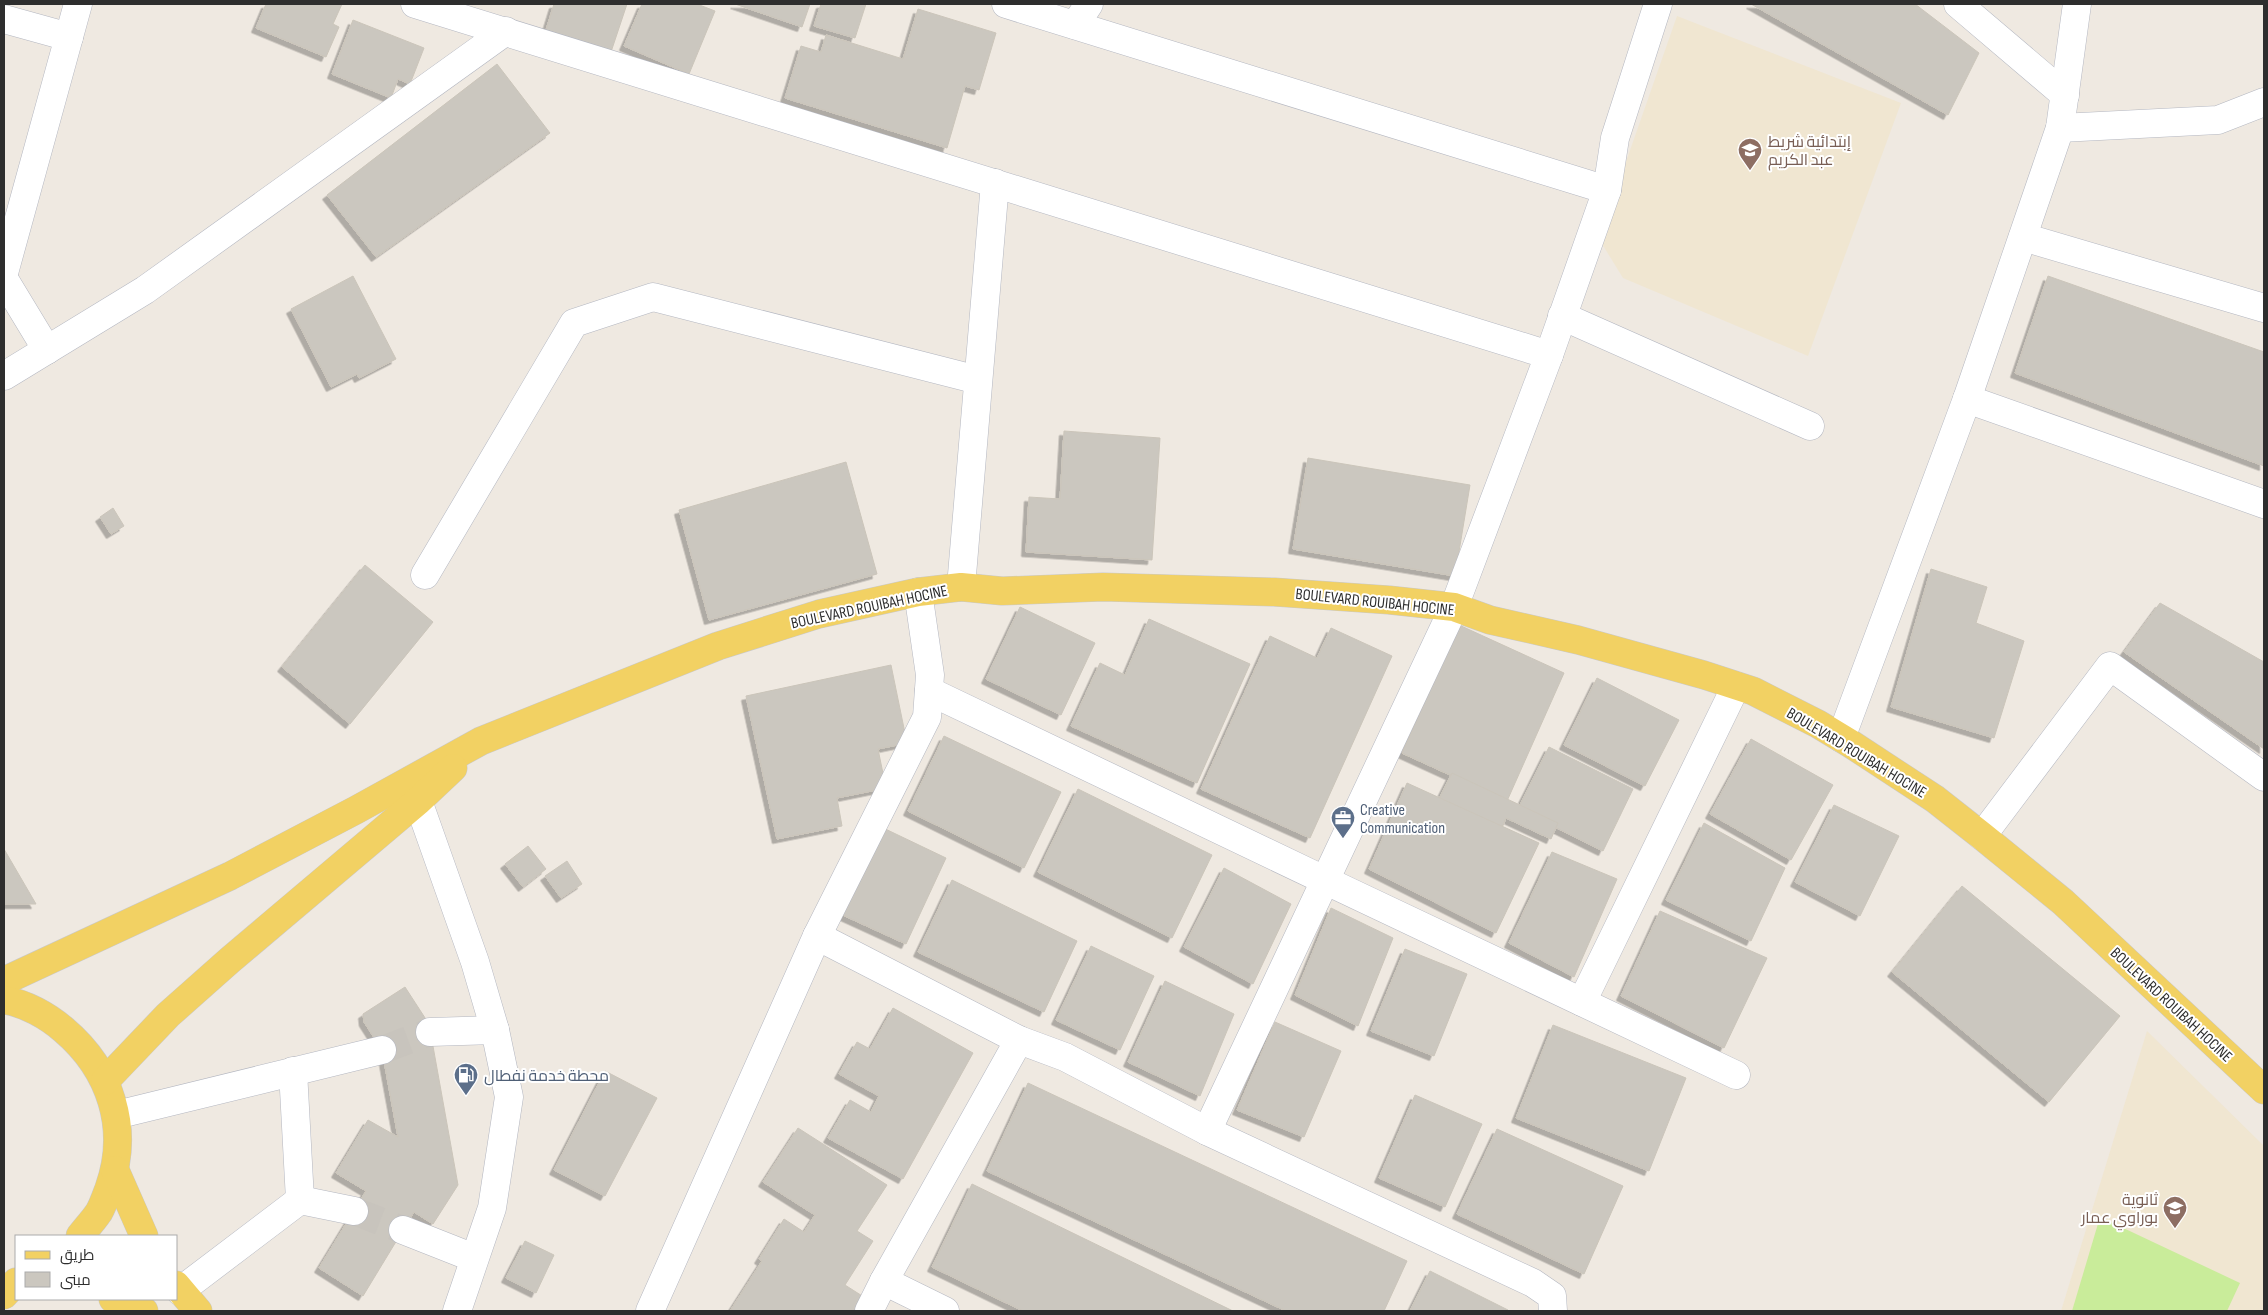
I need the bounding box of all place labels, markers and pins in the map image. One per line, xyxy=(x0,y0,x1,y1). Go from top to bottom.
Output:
place label: إبتدائية شريط عبد الكريم xyxy=(1768,133,1851,171)
school or university icon: إبتدائية شريط عبد الكريم xyxy=(1737,137,1763,171)
place label: Creative Communication xyxy=(1360,801,1445,838)
office icon: Creative Communication xyxy=(1330,805,1356,839)
fuel station icon: محطة خدمة نفطال xyxy=(453,1062,479,1096)
place label: محطة خدمة نفطال xyxy=(484,1067,609,1086)
place label: ثانوية بوراوي عمار xyxy=(2080,1191,2159,1231)
school or university icon: ثانوية بوراوي عمار xyxy=(2162,1195,2188,1229)

